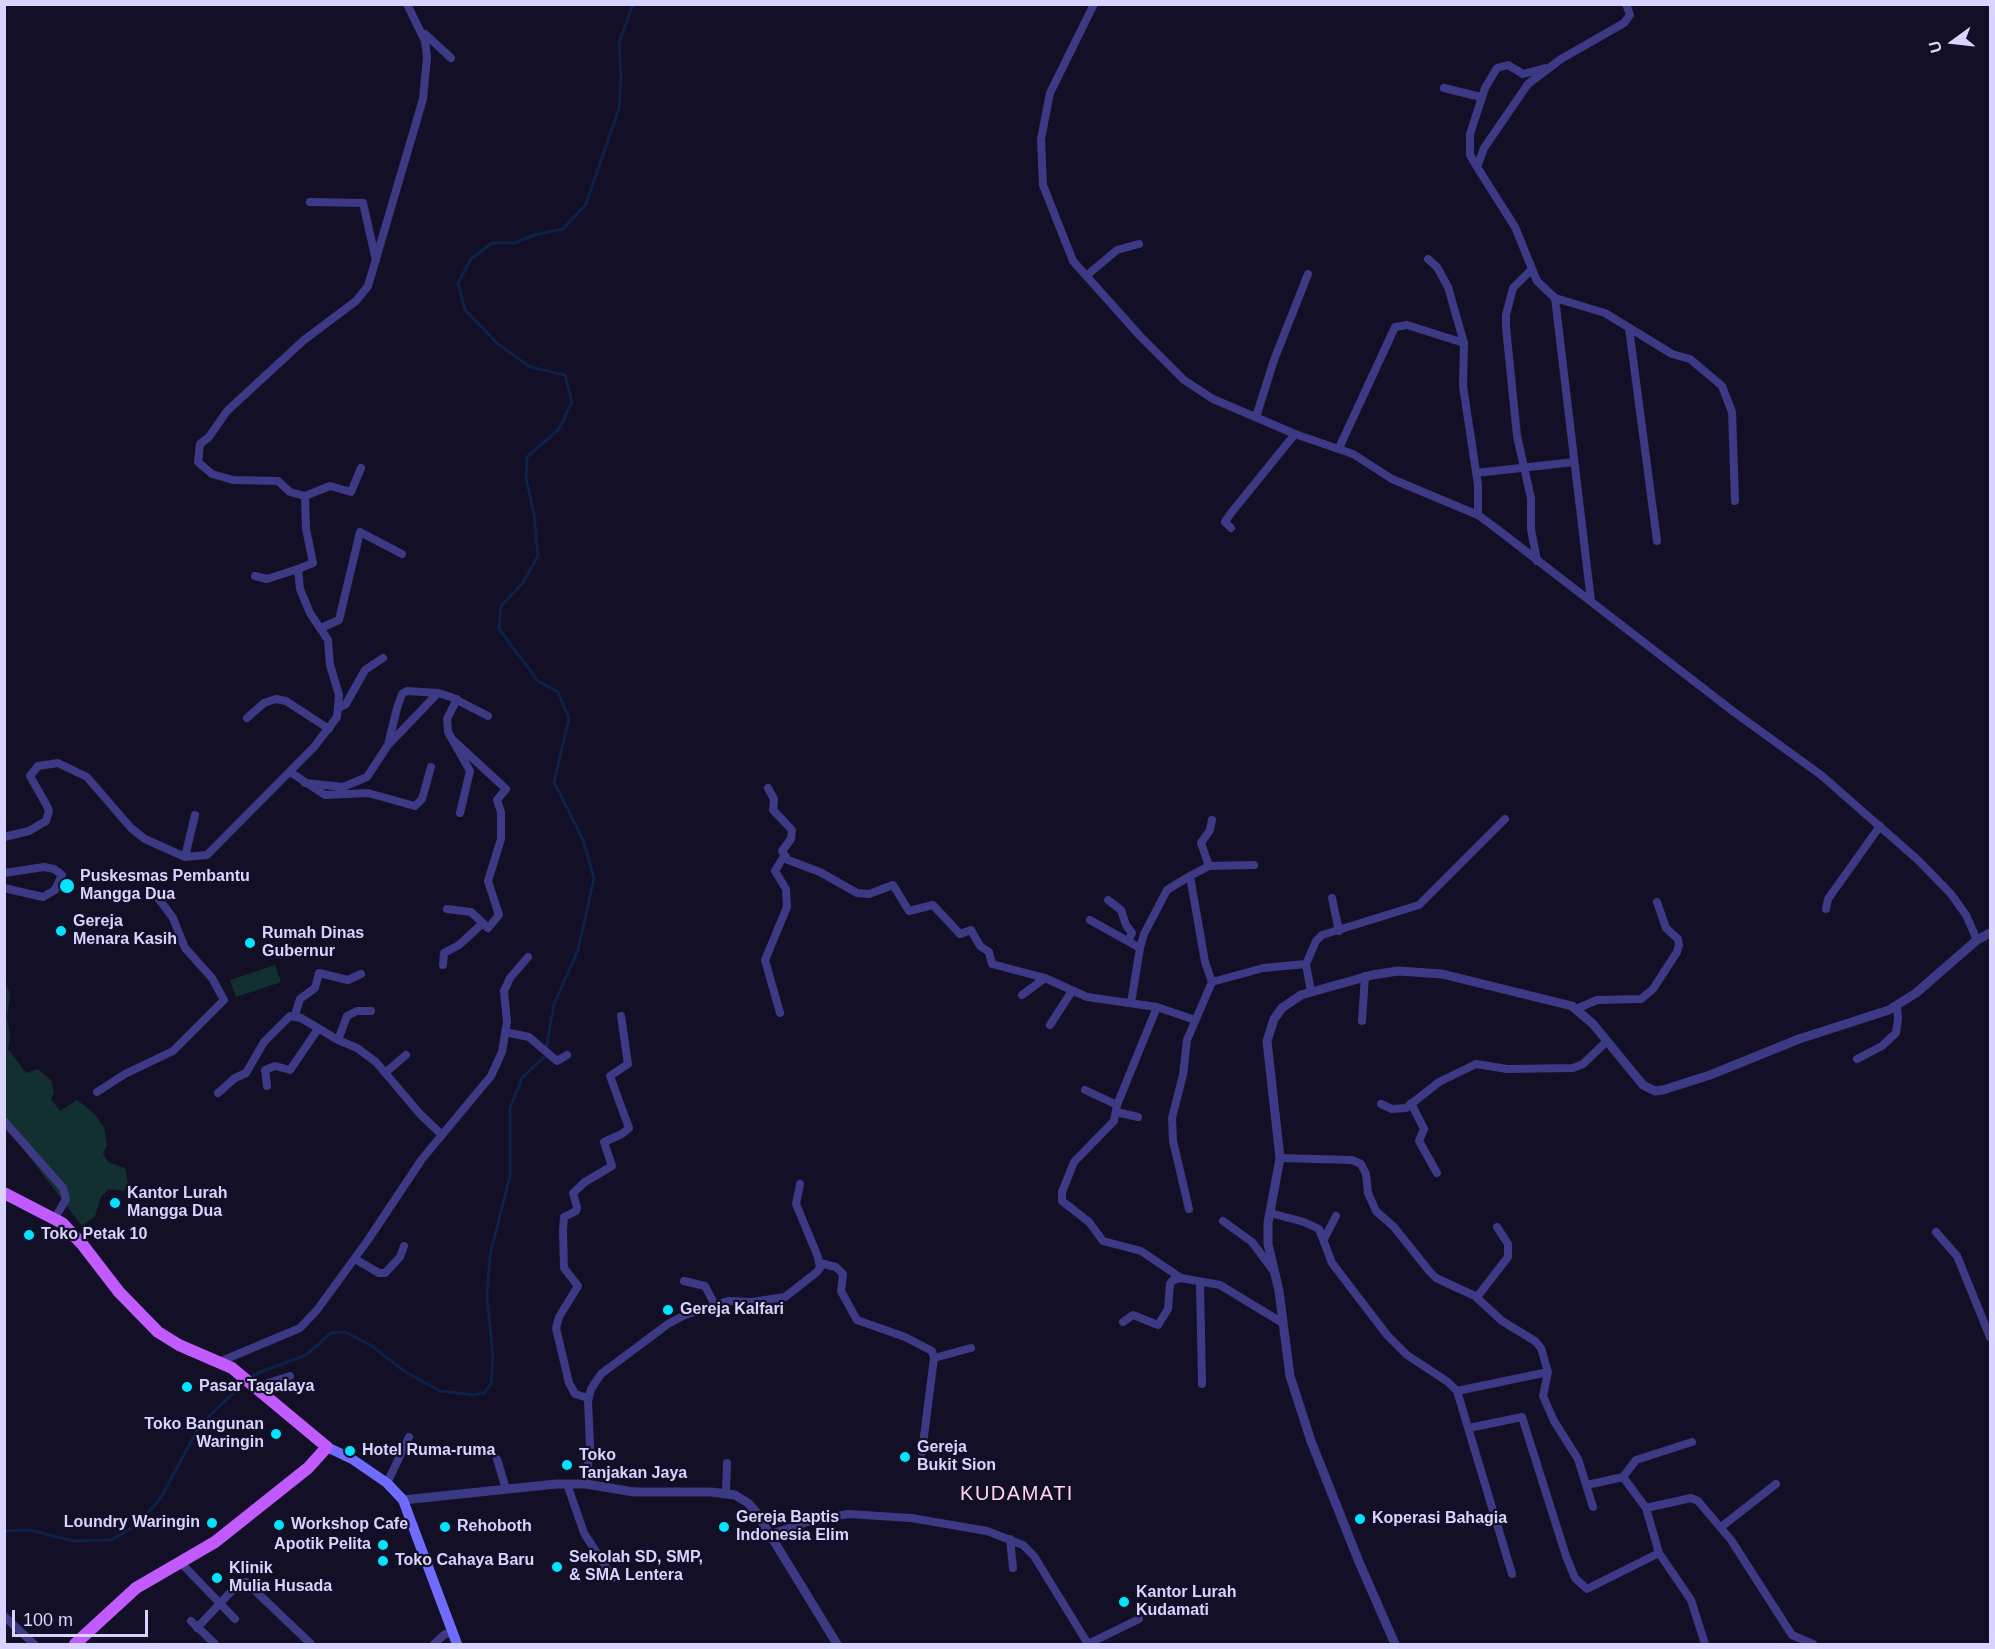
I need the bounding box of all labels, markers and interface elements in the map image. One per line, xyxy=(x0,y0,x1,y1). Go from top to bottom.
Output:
north arrow xyxy=(1923,12,1983,72)
text: U xyxy=(1925,39,1945,55)
place label: Puskesmas Pembantu Mangga Dua xyxy=(80,867,250,905)
marker: Puskesmas Pembantu Mangga Dua xyxy=(58,877,76,895)
place label: Gereja Menara Kasih xyxy=(73,912,177,950)
marker: Gereja Menara Kasih xyxy=(54,924,68,938)
place label: Rumah Dinas Gubernur xyxy=(262,924,364,962)
marker: Rumah Dinas Gubernur xyxy=(243,936,257,950)
place label: Kantor Lurah Mangga Dua xyxy=(127,1184,227,1222)
marker: Kantor Lurah Mangga Dua xyxy=(108,1196,122,1210)
place label: Toko Petak 10 xyxy=(41,1225,147,1245)
marker: Toko Petak 10 xyxy=(22,1228,36,1242)
place label: Gereja Kalfari xyxy=(680,1300,784,1320)
marker: Gereja Kalfari xyxy=(661,1303,675,1317)
place label: Pasar Tagalaya xyxy=(199,1377,314,1397)
marker: Pasar Tagalaya xyxy=(180,1380,194,1394)
place label: Toko Bangunan Waringin xyxy=(144,1415,264,1453)
marker: Toko Bangunan Waringin xyxy=(269,1427,283,1441)
place label: Gereja Bukit Sion xyxy=(917,1438,996,1476)
place label: Hotel Ruma-ruma xyxy=(362,1441,495,1461)
marker: Hotel Ruma-ruma xyxy=(343,1444,357,1458)
place label: Toko Tanjakan Jaya xyxy=(579,1446,687,1484)
marker: Gereja Bukit Sion xyxy=(898,1450,912,1464)
marker: Toko Tanjakan Jaya xyxy=(560,1458,574,1472)
district label: KUDAMATI xyxy=(960,1482,1074,1506)
place label: Gereja Baptis Indonesia Elim xyxy=(736,1508,849,1546)
place label: Koperasi Bahagia xyxy=(1372,1509,1507,1529)
marker: Koperasi Bahagia xyxy=(1353,1512,1367,1526)
place label: Loundry Waringin xyxy=(64,1513,200,1533)
place label: Workshop Cafe xyxy=(291,1515,408,1535)
marker: Loundry Waringin xyxy=(205,1516,219,1530)
place label: Rehoboth xyxy=(457,1517,532,1537)
marker: Workshop Cafe xyxy=(272,1518,286,1532)
marker: Rehoboth xyxy=(438,1520,452,1534)
marker: Gereja Baptis Indonesia Elim xyxy=(717,1520,731,1534)
place label: Apotik Pelita xyxy=(274,1535,371,1555)
marker: Apotik Pelita xyxy=(376,1538,390,1552)
place label: Sekolah SD, SMP, & SMA Lentera xyxy=(569,1548,703,1586)
place label: Toko Cahaya Baru xyxy=(395,1551,534,1571)
marker: Toko Cahaya Baru xyxy=(376,1554,390,1568)
place label: Klinik Mulia Husada xyxy=(229,1559,332,1597)
marker: Sekolah SD, SMP, & SMA Lentera xyxy=(550,1560,564,1574)
marker: Klinik Mulia Husada xyxy=(210,1571,224,1585)
place label: Kantor Lurah Kudamati xyxy=(1136,1583,1236,1621)
marker: Kantor Lurah Kudamati xyxy=(1117,1595,1131,1609)
scale bar xyxy=(15,1598,152,1636)
text: 100 m xyxy=(23,1610,73,1630)

